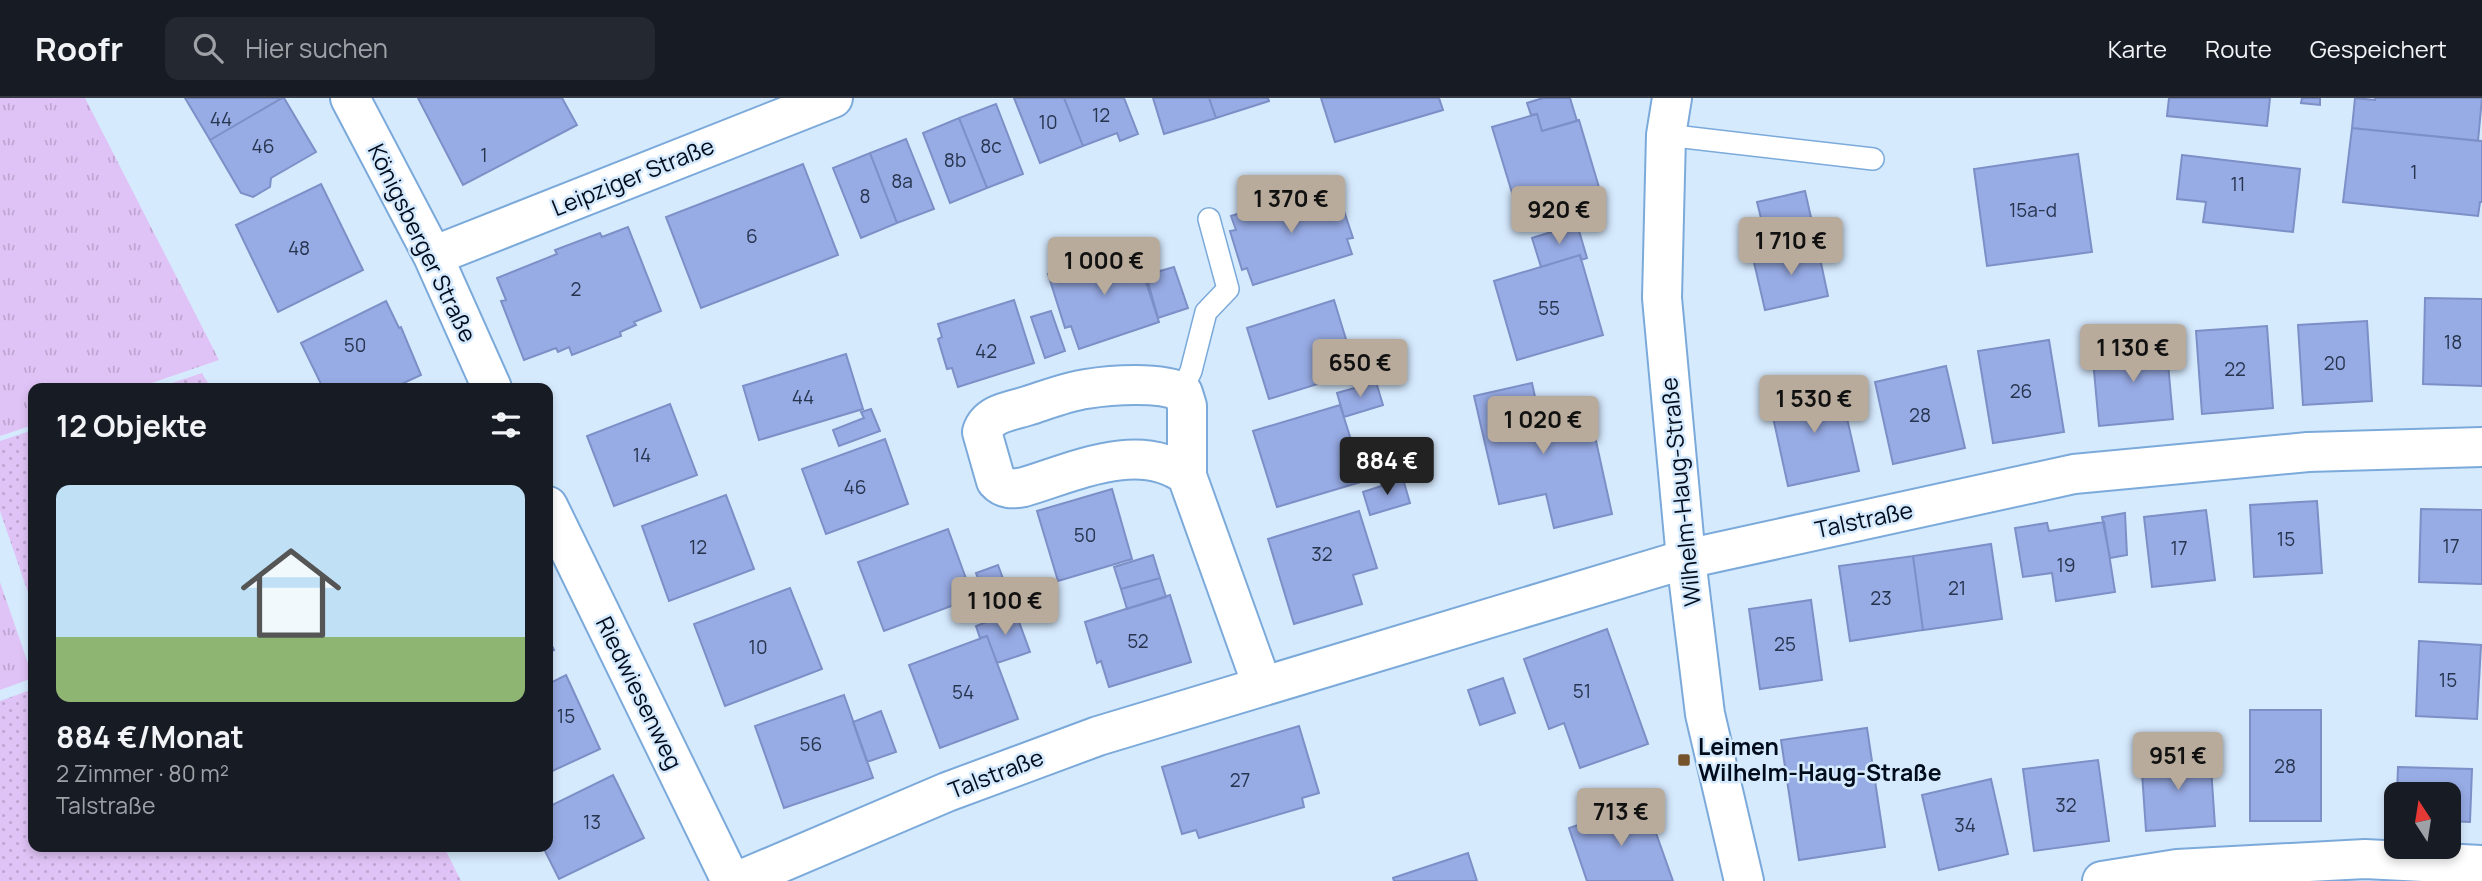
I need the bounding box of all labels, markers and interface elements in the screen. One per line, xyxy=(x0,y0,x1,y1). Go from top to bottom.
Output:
search box xyxy=(165,17,655,80)
text: Roofr xyxy=(35,26,123,71)
icon: search xyxy=(189,29,227,67)
text: Hier suchen xyxy=(245,30,388,66)
text: Karte xyxy=(2108,32,2167,65)
text: Route xyxy=(2205,32,2272,65)
text: Gespeichert xyxy=(2310,32,2447,65)
house number: 12 xyxy=(1092,102,1110,128)
house number: 44 xyxy=(210,106,232,132)
house number: 10 xyxy=(1038,109,1058,135)
street label: Leipziger Straße xyxy=(547,129,719,223)
house number: 46 xyxy=(252,133,275,159)
house number: 8c xyxy=(980,133,1002,159)
street label: Königsberger Straße xyxy=(361,138,485,347)
house number: 1 xyxy=(480,142,488,168)
house number: 8b xyxy=(944,147,966,173)
house number: 1 xyxy=(2410,159,2418,185)
house number: 8a xyxy=(891,168,913,194)
house number: 11 xyxy=(2231,171,2245,197)
pin: 1 370 € xyxy=(1226,176,1356,235)
text: 1 370 € xyxy=(1253,182,1329,214)
house number: 8 xyxy=(859,183,871,209)
pin: 920 € xyxy=(1510,186,1608,246)
text: 920 € xyxy=(1527,193,1591,225)
house number: 15a-d xyxy=(2009,197,2057,223)
pin: 1 710 € xyxy=(1726,218,1856,277)
house number: 6 xyxy=(746,223,758,249)
text: 1 710 € xyxy=(1755,224,1827,256)
house number: 48 xyxy=(288,235,310,261)
pin: 1 000 € xyxy=(1039,238,1169,297)
text: 1 000 € xyxy=(1064,244,1144,276)
house number: 2 xyxy=(571,276,581,302)
house number: 55 xyxy=(1538,295,1560,321)
pin: 1 130 € xyxy=(2068,324,2198,384)
house number: 18 xyxy=(2444,329,2462,355)
text: 1 130 € xyxy=(2096,331,2170,363)
house number: 50 xyxy=(344,332,366,358)
house number: 42 xyxy=(975,338,997,364)
pin: 650 € xyxy=(1311,340,1409,399)
text: 650 € xyxy=(1328,346,1392,378)
house number: 20 xyxy=(2324,350,2346,376)
house number: 22 xyxy=(2224,356,2246,382)
street label: Wilhelm-Haug-Straße xyxy=(1652,376,1708,608)
pin: 1 530 € xyxy=(1749,376,1879,435)
house number: 26 xyxy=(2010,378,2032,404)
text: 1 530 € xyxy=(1776,382,1852,414)
house number: 44 xyxy=(792,384,814,410)
pin: 1 020 € xyxy=(1478,396,1608,456)
house number: 28 xyxy=(1909,402,1931,428)
text: 1 020 € xyxy=(1504,403,1582,435)
text: 12 Objekte xyxy=(56,405,207,446)
icon: filters xyxy=(487,406,525,444)
pin: 884 € xyxy=(1338,438,1436,497)
house number: 14 xyxy=(633,442,651,468)
text: 884 € xyxy=(1356,444,1418,476)
house number: 46 xyxy=(844,474,867,500)
street label: Talstraße xyxy=(1812,493,1916,545)
house number: 50 xyxy=(1074,522,1096,548)
house number: 15 xyxy=(2277,526,2295,552)
icon: home xyxy=(228,530,354,656)
house number: 17 xyxy=(2443,533,2459,559)
house number: 12 xyxy=(689,534,707,560)
house number: 17 xyxy=(2171,535,2187,561)
house number: 32 xyxy=(1311,541,1333,567)
house number: 19 xyxy=(2056,552,2076,578)
house number: 21 xyxy=(1948,575,1966,601)
pin: 1 100 € xyxy=(940,578,1070,637)
text: 1 100 € xyxy=(967,584,1043,616)
house number: 23 xyxy=(1870,585,1892,611)
street label: Riedwiesenweg xyxy=(589,611,691,774)
house number: 52 xyxy=(1127,628,1149,654)
house number: 25 xyxy=(1774,631,1796,657)
house number: 10 xyxy=(748,634,768,660)
house number: 15 xyxy=(2439,667,2457,693)
house number: 51 xyxy=(1573,678,1591,704)
house number: 54 xyxy=(952,679,974,705)
house number: 15 xyxy=(557,703,575,729)
text: 884 €/Monat xyxy=(56,716,244,757)
place label: Leimen Wilhelm-Haug-Straße xyxy=(1698,730,1942,788)
house number: 56 xyxy=(800,731,822,757)
pin: 951 € xyxy=(2129,732,2227,792)
text: 951 € xyxy=(2149,739,2207,771)
street label: Talstraße xyxy=(944,740,1048,806)
marker: Leimen Wilhelm-Haug-Straße xyxy=(1676,752,1692,768)
house number: 28 xyxy=(2274,753,2296,779)
text: 2 Zimmer · 80 m² xyxy=(56,757,229,789)
house number: 27 xyxy=(1230,767,1250,793)
north arrow xyxy=(2384,782,2460,859)
map controls xyxy=(2384,782,2461,859)
pin: 713 € xyxy=(1572,788,1670,848)
text: Talstraße xyxy=(56,789,155,821)
house number: 32 xyxy=(2055,792,2077,818)
text: 713 € xyxy=(1593,795,1649,827)
house number: 13 xyxy=(583,809,601,835)
house number: 34 xyxy=(1954,812,1976,838)

